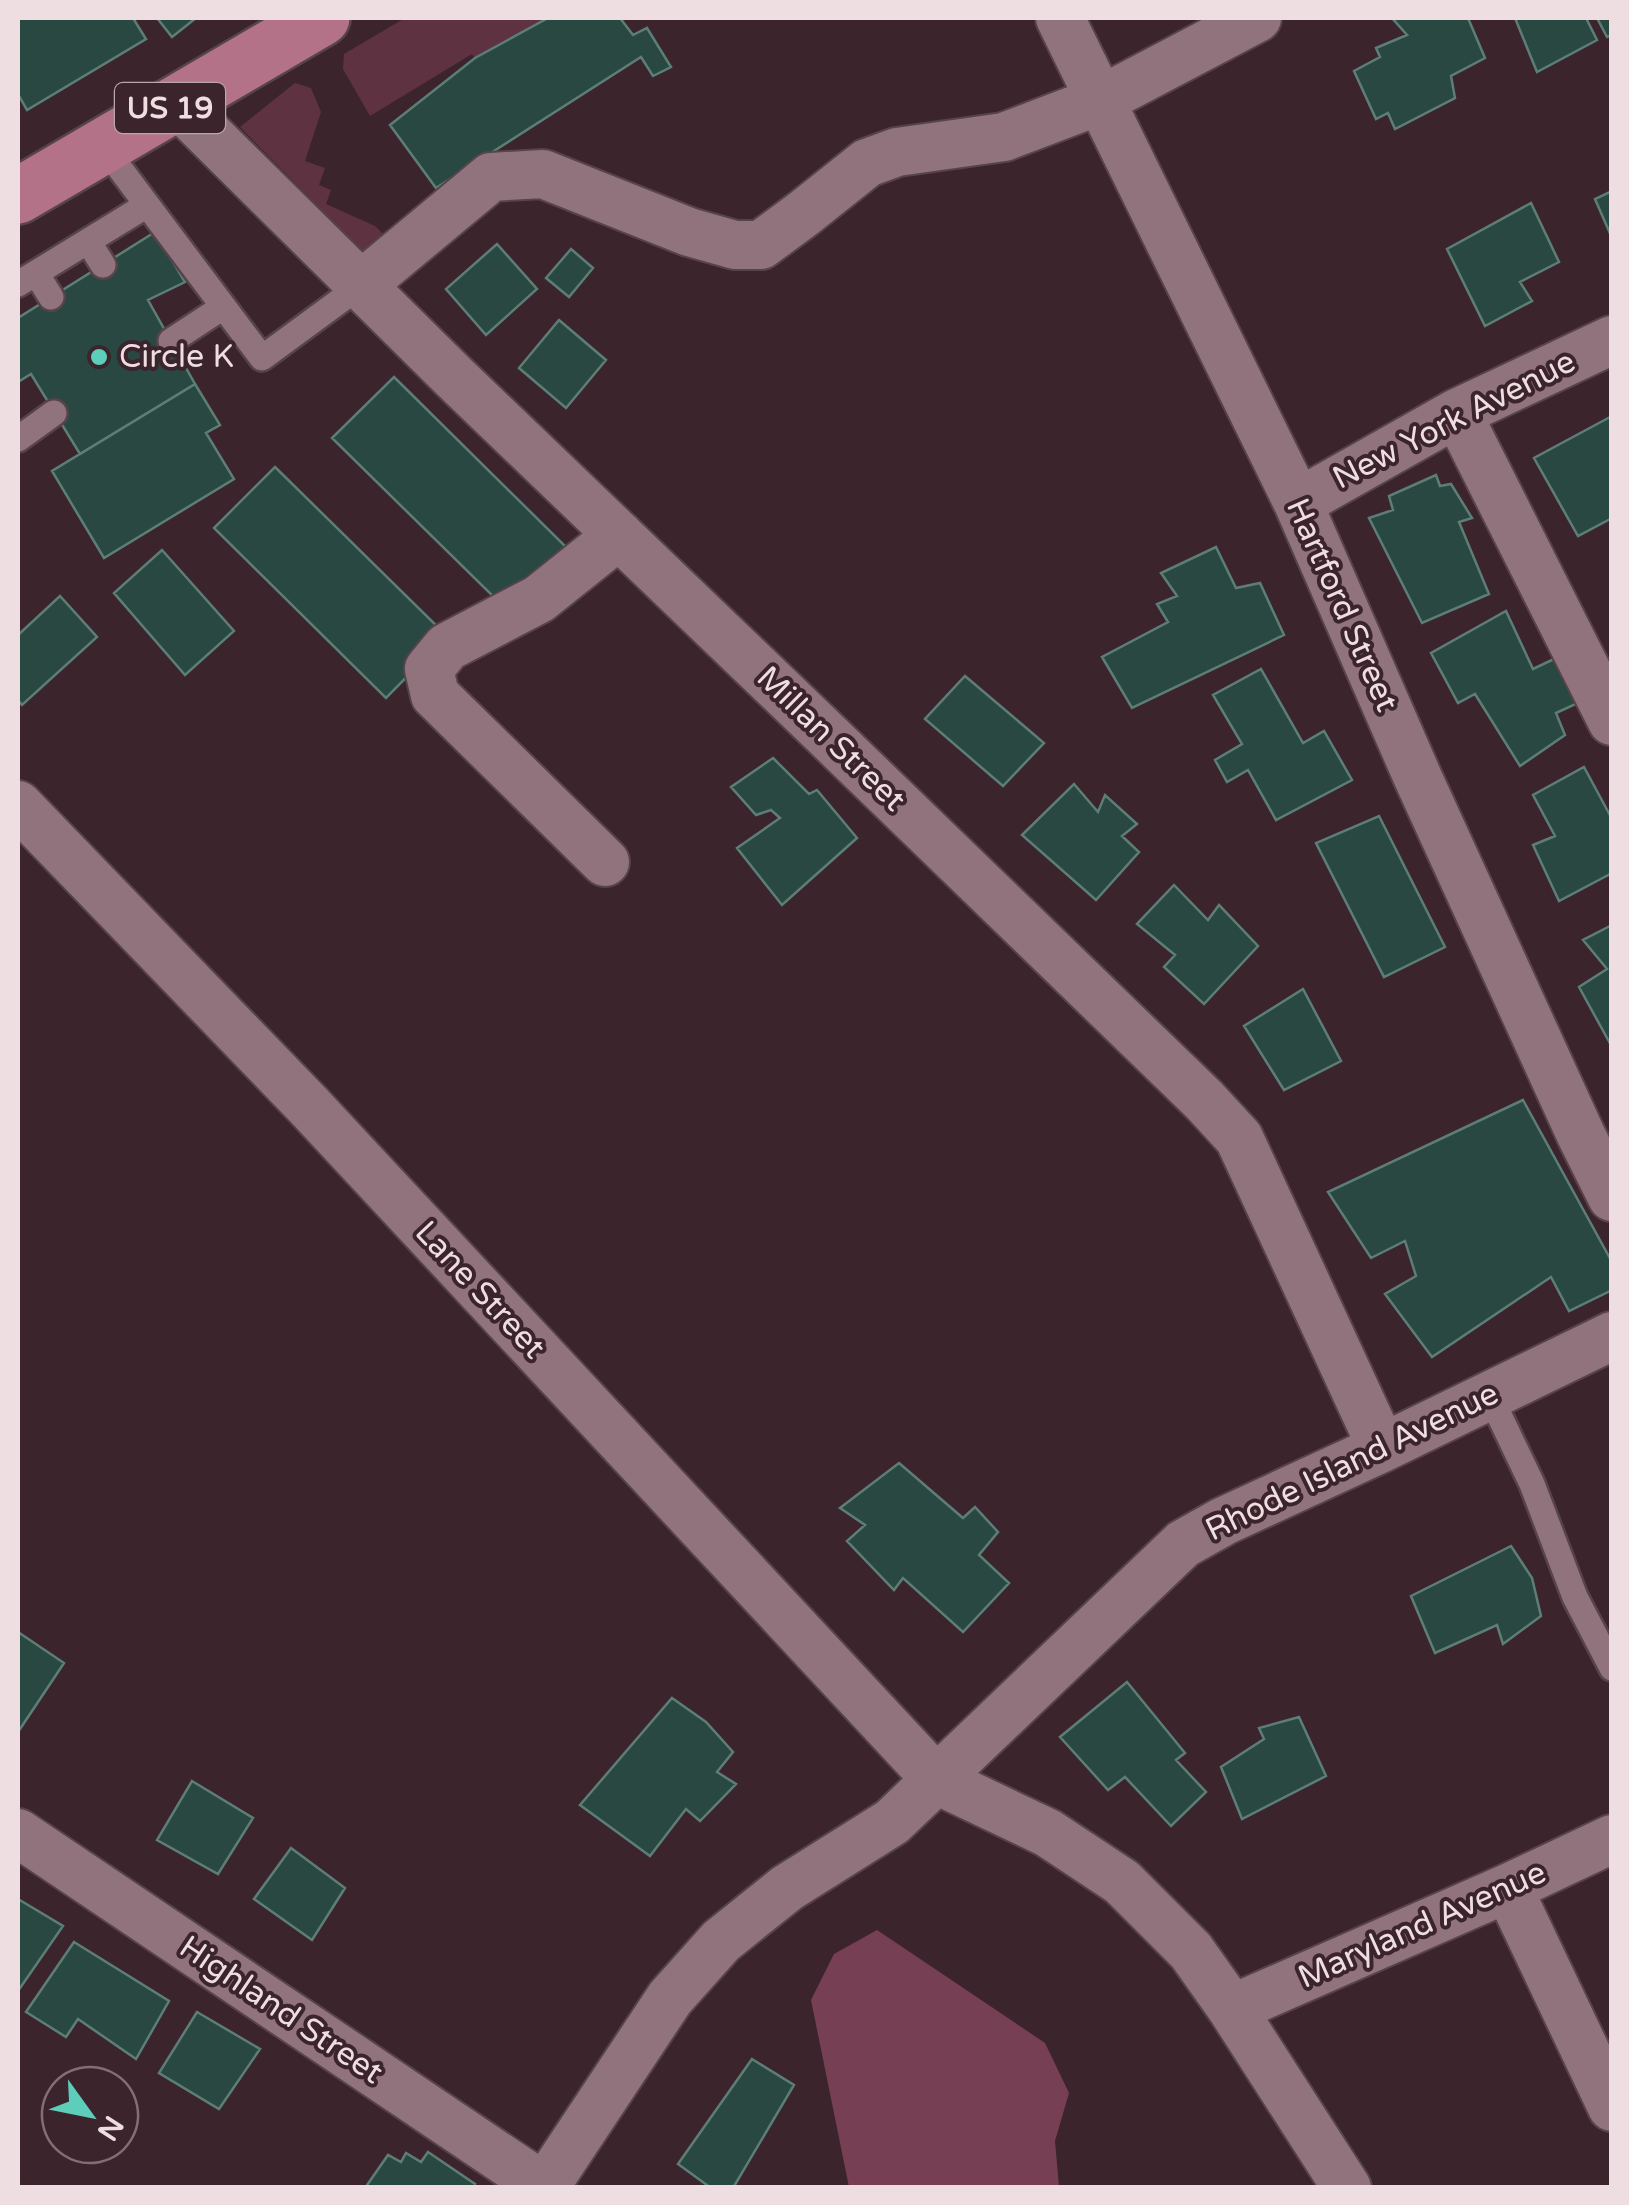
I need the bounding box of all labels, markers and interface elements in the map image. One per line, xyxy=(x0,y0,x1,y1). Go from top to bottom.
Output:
road number: US 19 xyxy=(115,83,225,133)
place label: Circle K xyxy=(119,338,234,376)
street label: New York Avenue xyxy=(1326,342,1582,498)
marker: Circle K xyxy=(88,346,110,368)
street label: Hartford Street xyxy=(1278,493,1406,717)
street label: Millan Street xyxy=(749,659,913,819)
street label: Lane Street xyxy=(407,1213,553,1367)
street label: Rhode Island Avenue xyxy=(1199,1375,1505,1549)
street label: Maryland Avenue xyxy=(1292,1853,1552,1997)
street label: Highland Street xyxy=(172,1928,390,2092)
north arrow xyxy=(40,2065,140,2165)
text: N xyxy=(90,2109,131,2147)

